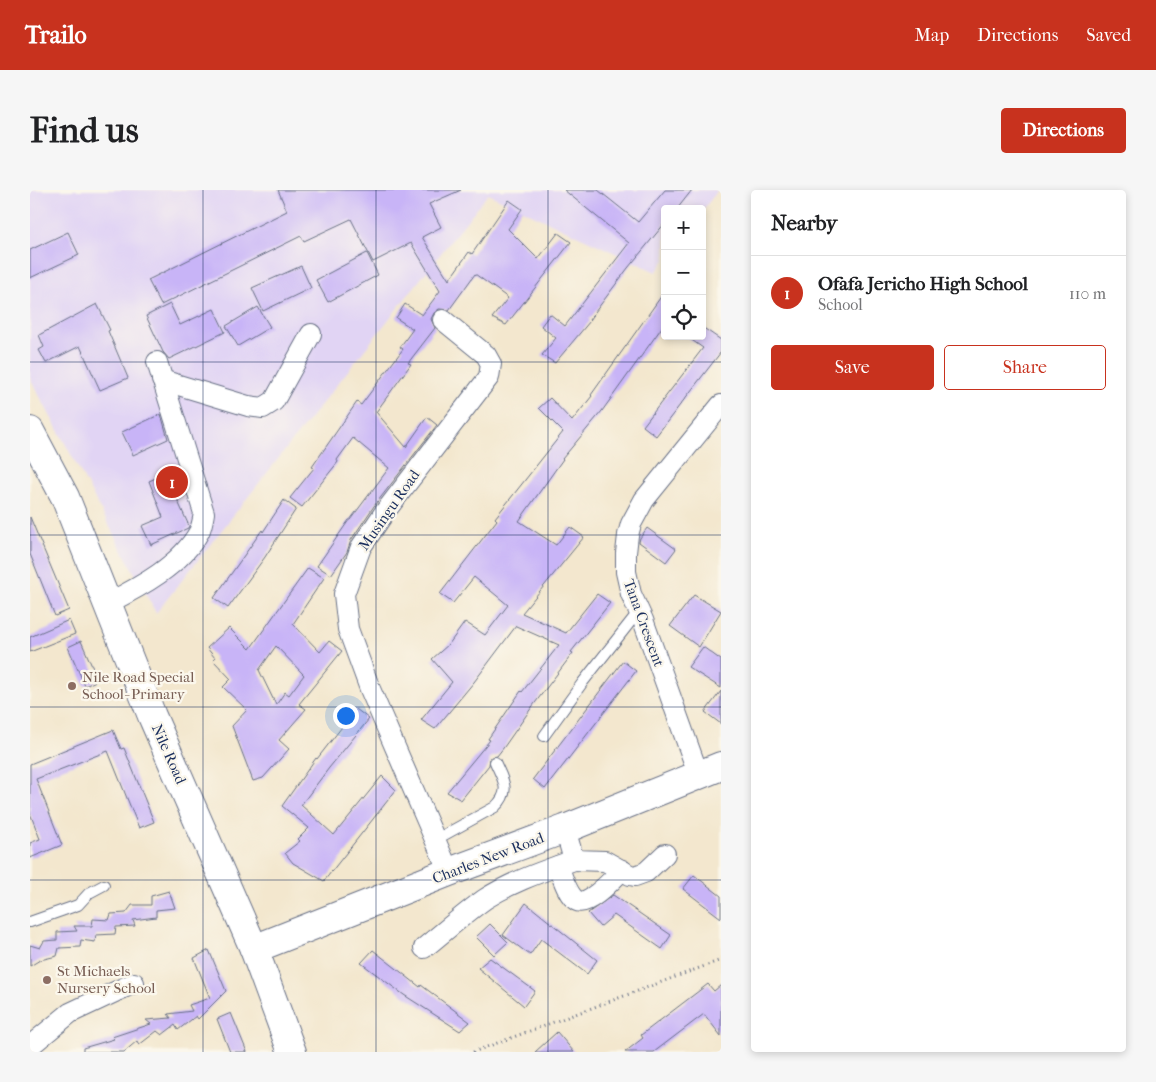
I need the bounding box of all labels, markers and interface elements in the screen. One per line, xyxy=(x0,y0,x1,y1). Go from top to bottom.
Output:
text: Trailo xyxy=(25,21,87,49)
text: Map xyxy=(915,25,949,46)
text: Directions xyxy=(977,25,1058,46)
text: Saved xyxy=(1086,25,1131,46)
button: Directions xyxy=(1001,108,1126,153)
text: Find us xyxy=(30,110,139,151)
map controls xyxy=(661,205,706,340)
button: + xyxy=(661,205,706,250)
text: Nearby xyxy=(771,211,837,235)
button: − xyxy=(661,250,706,295)
text: Ofafa Jericho High School xyxy=(818,273,1028,295)
text: 1 xyxy=(784,284,790,303)
text: 110 m xyxy=(1069,284,1106,303)
button: locate xyxy=(661,295,706,340)
text: School xyxy=(818,295,863,314)
button: Save xyxy=(771,345,934,390)
button: Share xyxy=(944,345,1106,390)
pin: 1 xyxy=(156,463,188,501)
street label: Musingu Road xyxy=(355,466,424,554)
street label: Tana Crescent xyxy=(620,577,668,670)
place label: Nile Road Special School- Primary xyxy=(82,668,194,703)
marker: Nile Road Special School- Primary xyxy=(66,680,78,692)
your location xyxy=(333,703,359,729)
street label: Nile Road xyxy=(148,721,191,788)
street label: Charles New Road xyxy=(430,828,547,888)
place label: St Michaels Nursery School xyxy=(57,962,155,997)
marker: St Michaels Nursery School xyxy=(41,974,53,986)

